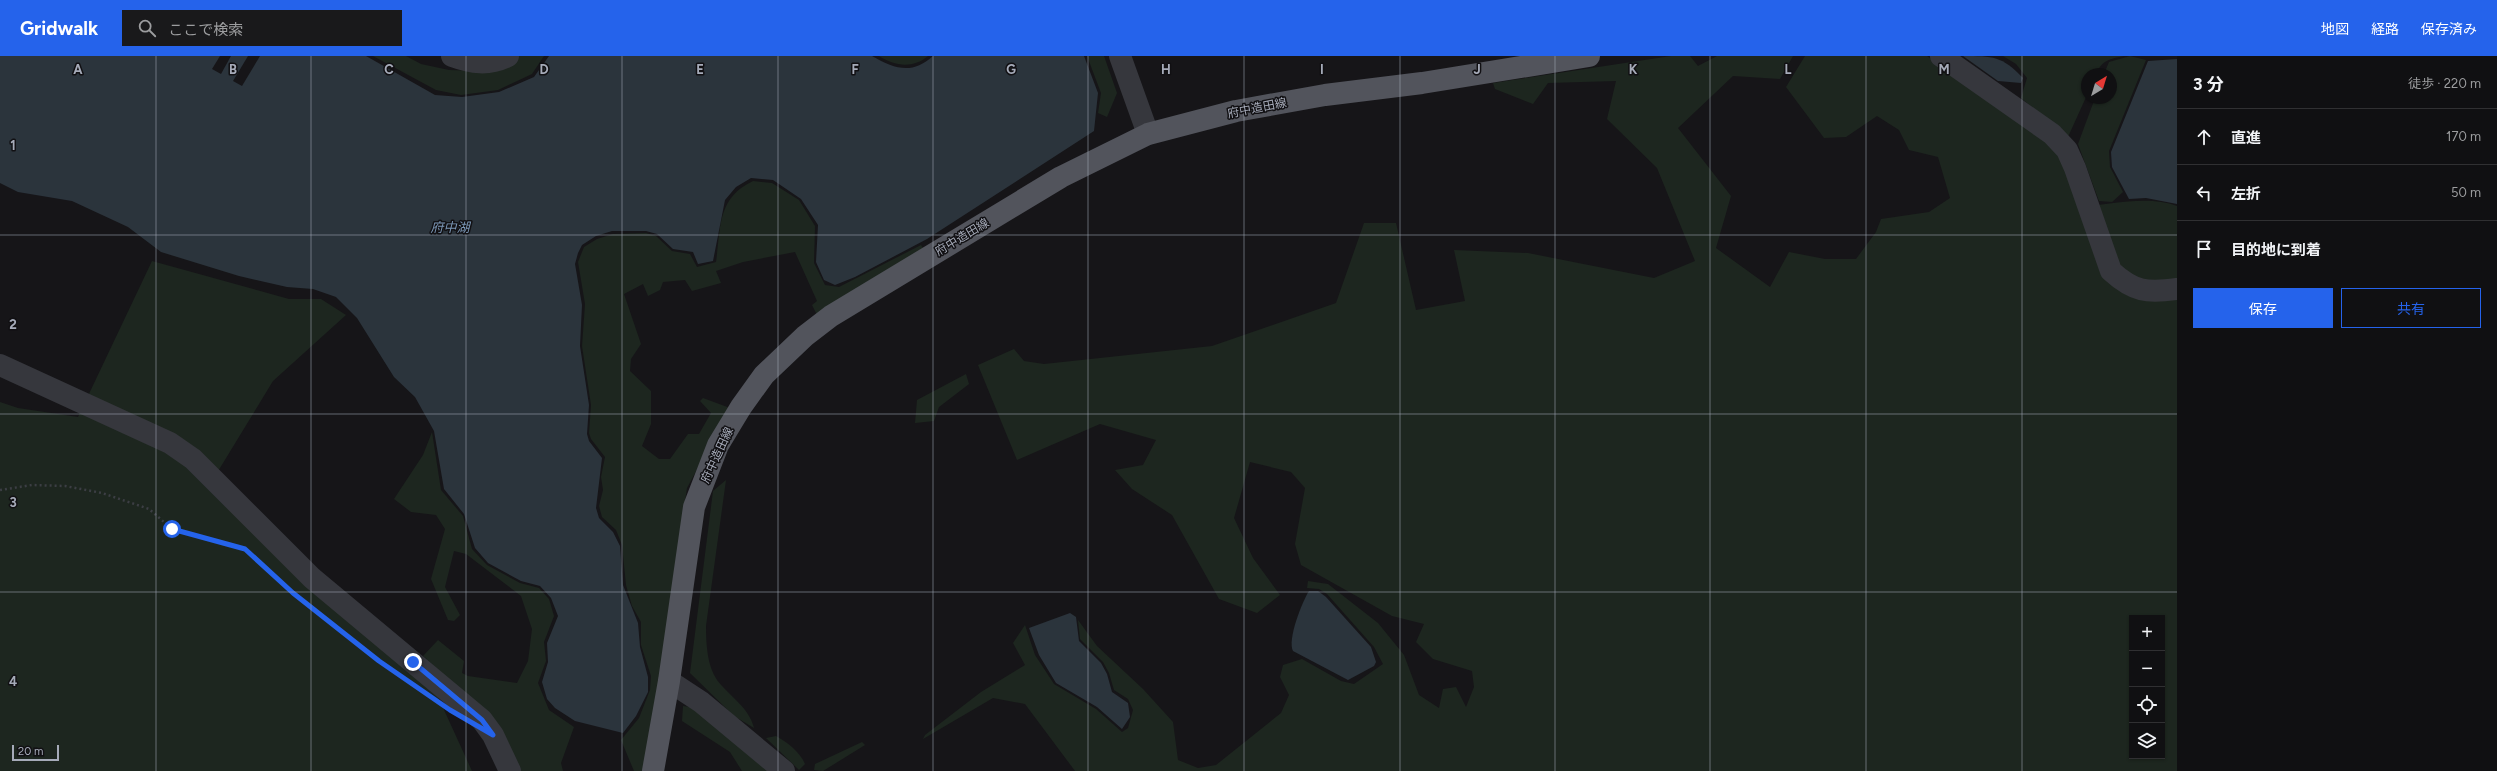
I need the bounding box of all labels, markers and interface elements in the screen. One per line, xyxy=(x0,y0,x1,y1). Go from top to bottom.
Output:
search box xyxy=(122,10,402,46)
text: Gridwalk xyxy=(20,17,98,40)
icon: search xyxy=(136,17,158,39)
text: ここで検索 xyxy=(168,21,243,39)
text: 地図 xyxy=(2321,21,2349,38)
text: 経路 xyxy=(2371,21,2399,38)
text: 保存済み xyxy=(2421,21,2477,38)
text: A xyxy=(73,62,83,77)
text: B xyxy=(229,62,237,77)
text: C xyxy=(384,62,394,77)
text: D xyxy=(539,62,549,77)
text: E xyxy=(696,62,704,77)
text: F xyxy=(851,62,859,77)
text: G xyxy=(1006,62,1016,77)
text: H xyxy=(1161,62,1171,77)
text: I xyxy=(1320,62,1324,77)
text: J xyxy=(1473,62,1481,77)
text: K xyxy=(1629,62,1638,77)
text: L xyxy=(1785,62,1792,77)
text: M xyxy=(1938,62,1950,77)
north arrow xyxy=(2081,68,2117,104)
text: 3 分 xyxy=(2193,74,2224,94)
text: 徒歩 · 220 m xyxy=(2408,76,2481,91)
street label: 府中造田線 xyxy=(1226,95,1288,121)
icon: ahead xyxy=(2193,126,2215,148)
text: 直進 xyxy=(2231,129,2261,147)
text: 170 m xyxy=(2446,129,2481,144)
text: 1 xyxy=(10,138,16,153)
icon: left xyxy=(2193,182,2215,204)
text: 左折 xyxy=(2231,185,2261,203)
text: 50 m xyxy=(2451,185,2481,200)
street label: 府中造田線 xyxy=(933,216,991,258)
water label: 府中湖 xyxy=(430,220,471,235)
icon: arrive xyxy=(2193,238,2215,260)
text: 目的地に到着 xyxy=(2231,241,2321,259)
button: 保存 xyxy=(2193,288,2333,328)
button: 共有 xyxy=(2341,288,2481,328)
text: 2 xyxy=(9,317,17,332)
street label: 府中造田線 xyxy=(698,425,736,485)
text: 3 xyxy=(9,495,17,510)
route start xyxy=(163,520,181,538)
map controls xyxy=(2129,615,2165,759)
button: + xyxy=(2129,615,2165,651)
button: − xyxy=(2129,651,2165,687)
route end xyxy=(404,653,422,671)
text: 4 xyxy=(9,674,17,689)
button: locate xyxy=(2129,687,2165,723)
button: layers xyxy=(2129,723,2165,759)
scale bar xyxy=(12,743,59,762)
text: 20 m xyxy=(18,745,43,758)

